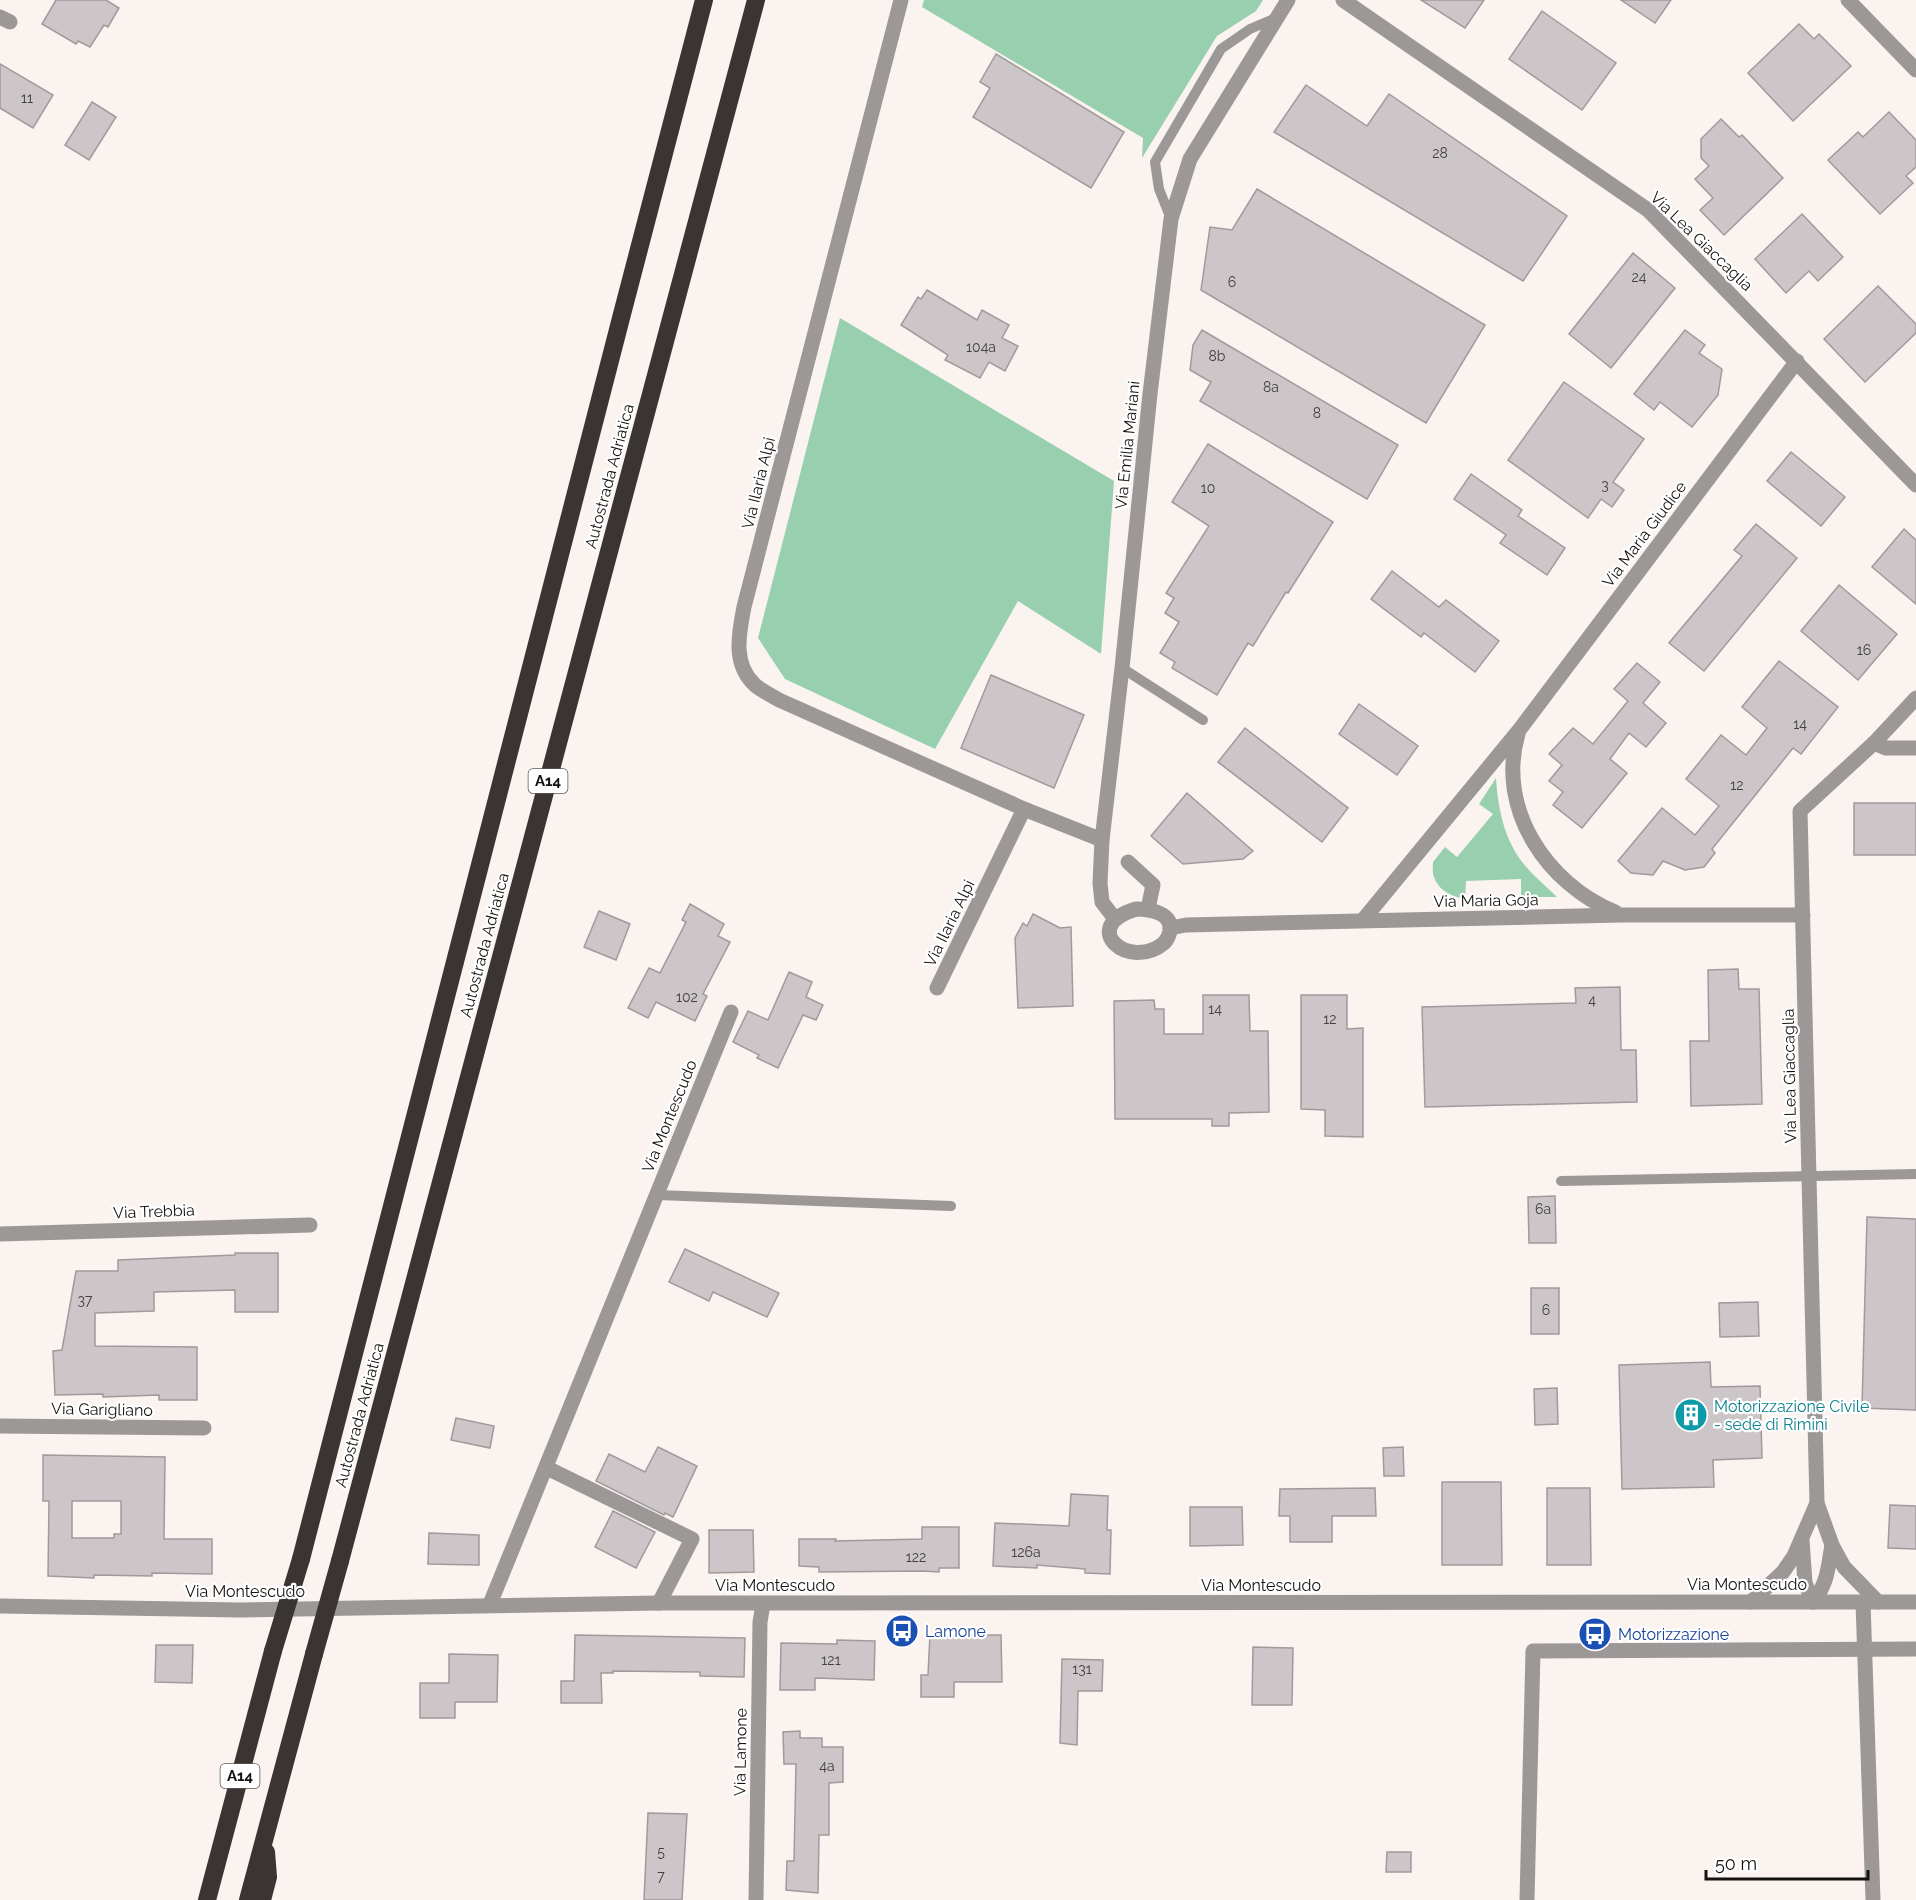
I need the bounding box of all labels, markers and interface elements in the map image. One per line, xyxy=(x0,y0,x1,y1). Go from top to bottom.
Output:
house number: 11 xyxy=(21,90,33,106)
house number: 28 xyxy=(1432,145,1448,161)
street label: Via Lea Giaccaglia xyxy=(1647,188,1757,295)
house number: 24 xyxy=(1632,269,1647,285)
house number: 6 xyxy=(1228,274,1236,290)
house number: 104a xyxy=(966,339,996,355)
house number: 8b xyxy=(1209,348,1226,364)
house number: 8a xyxy=(1263,379,1279,395)
street label: Via Emilia Mariani xyxy=(1111,380,1144,510)
street label: Autostrada Adriatica xyxy=(581,402,638,551)
house number: 8 xyxy=(1313,405,1321,421)
street label: Via Ilaria Alpi xyxy=(738,435,779,531)
house number: 3 xyxy=(1601,477,1609,493)
street label: Via Maria Giudice xyxy=(1598,478,1690,591)
house number: 10 xyxy=(1201,480,1215,496)
house number: 16 xyxy=(1857,642,1871,658)
house number: 14 xyxy=(1793,716,1807,732)
road number: A14 xyxy=(528,769,568,793)
house number: 12 xyxy=(1730,777,1744,793)
street label: Autostrada Adriatica xyxy=(456,871,513,1020)
street label: Via Ilaria Alpi xyxy=(920,877,979,970)
street label: Via Maria Goja xyxy=(1433,890,1539,911)
house number: 102 xyxy=(676,989,698,1005)
house number: 4 xyxy=(1588,992,1596,1008)
house number: 14 xyxy=(1208,1001,1222,1017)
street label: Via Lea Giaccaglia xyxy=(1779,1008,1800,1144)
house number: 12 xyxy=(1323,1011,1337,1027)
street label: Via Montescudo xyxy=(638,1057,701,1175)
street label: Via Trebbia xyxy=(113,1201,195,1222)
house number: 6a xyxy=(1535,1201,1551,1217)
house number: 37 xyxy=(78,1292,93,1308)
house number: 6 xyxy=(1542,1302,1550,1318)
street label: Autostrada Adriatica xyxy=(331,1341,388,1490)
building icon: Motorizzazione Civile - sede di Rimini xyxy=(1673,1397,1709,1433)
place label: Motorizzazione Civile - sede di Rimini xyxy=(1714,1397,1870,1434)
street label: Via Garigliano xyxy=(51,1399,153,1420)
house number: 126a xyxy=(1011,1544,1041,1560)
house number: 122 xyxy=(906,1549,926,1565)
street label: Via Montescudo xyxy=(1687,1575,1807,1594)
street label: Via Montescudo xyxy=(715,1576,835,1595)
street label: Via Montescudo xyxy=(1201,1576,1321,1595)
street label: Via Montescudo xyxy=(185,1582,305,1601)
bus stop icon: Lamone xyxy=(884,1613,920,1649)
bus stop icon: Motorizzazione xyxy=(1577,1616,1613,1652)
place label: Lamone xyxy=(925,1622,986,1641)
place label: Motorizzazione xyxy=(1618,1625,1729,1644)
house number: 121 xyxy=(821,1652,841,1668)
house number: 131 xyxy=(1072,1661,1092,1677)
street label: Via Lamone xyxy=(730,1708,751,1796)
house number: 4a xyxy=(819,1758,835,1774)
road number: A14 xyxy=(220,1764,260,1788)
scale bar xyxy=(1706,1843,1868,1881)
house number: 5 xyxy=(657,1844,665,1860)
text: 50 m xyxy=(1715,1853,1757,1874)
house number: 7 xyxy=(657,1868,665,1884)

